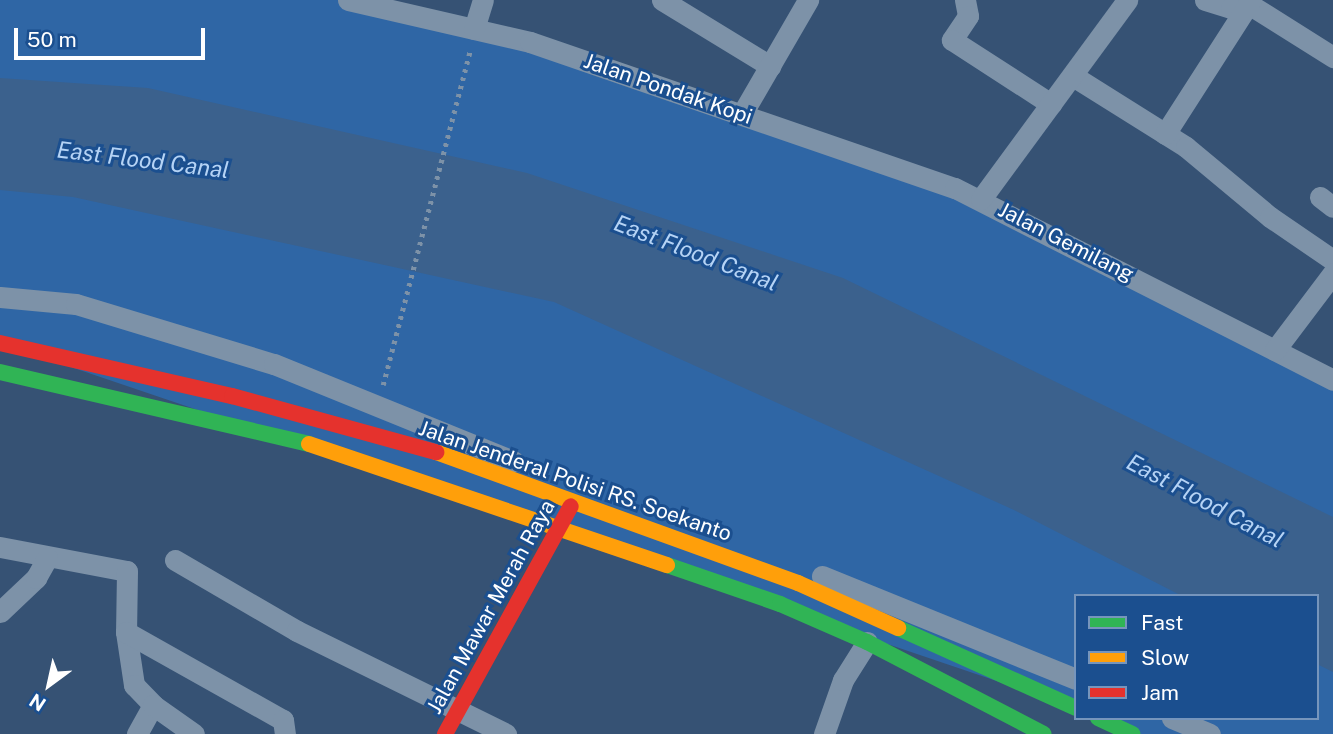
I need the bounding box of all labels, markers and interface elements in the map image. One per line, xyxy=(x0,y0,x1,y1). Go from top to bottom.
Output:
scale bar xyxy=(18,14,208,58)
text: 50 m xyxy=(27,27,77,52)
street label: Jalan Pondak Kopi xyxy=(581,48,755,130)
water label: East Flood Canal xyxy=(55,136,231,184)
street label: Jalan Gemilang xyxy=(994,197,1138,287)
water label: East Flood Canal xyxy=(610,209,782,297)
street label: Jalan Jenderal Polisi RS. Soekanto xyxy=(415,415,735,547)
water label: East Flood Canal xyxy=(1122,448,1288,554)
street label: Jalan Mawar Merah Raya xyxy=(422,496,560,718)
legend xyxy=(1074,594,1319,720)
text: Fast xyxy=(1141,610,1183,635)
text: Slow xyxy=(1141,645,1189,670)
north arrow xyxy=(14,650,84,720)
text: Jam xyxy=(1141,680,1179,705)
text: N xyxy=(25,689,50,716)

